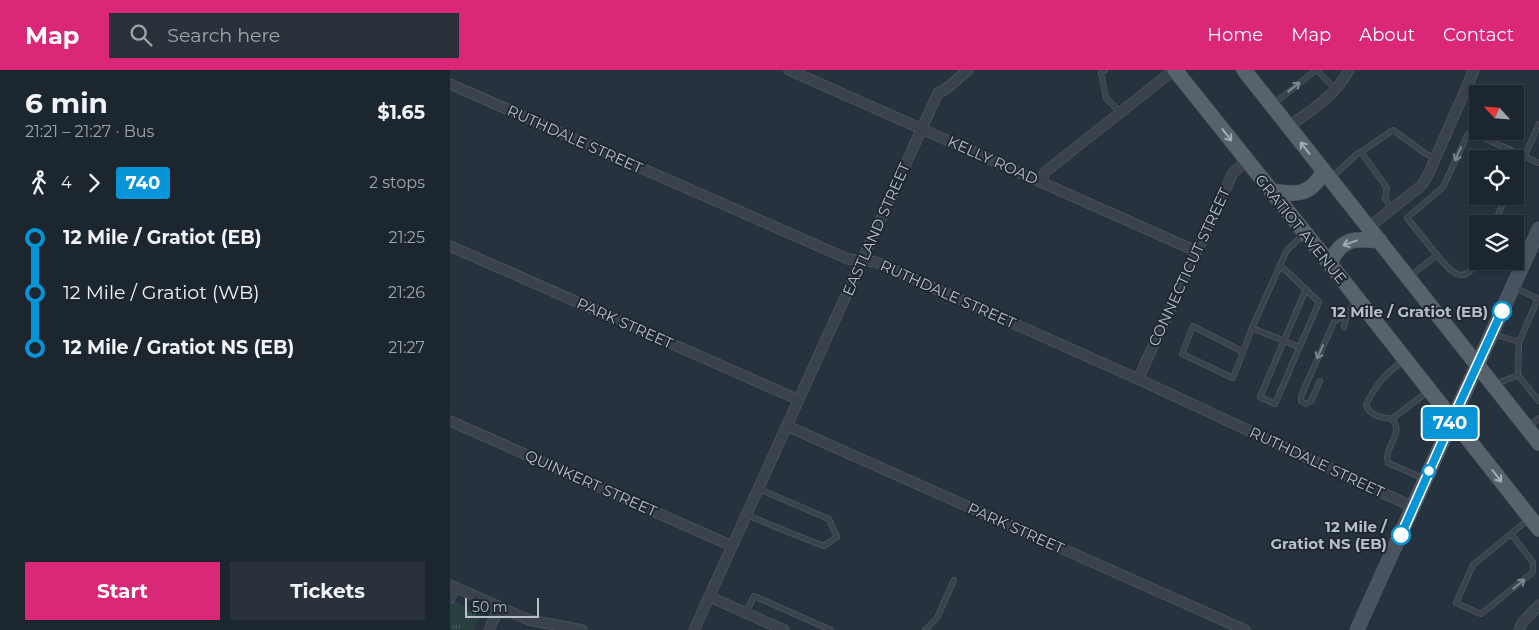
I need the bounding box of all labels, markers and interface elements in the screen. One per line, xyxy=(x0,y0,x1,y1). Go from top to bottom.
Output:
search box xyxy=(109,13,459,58)
text: Map xyxy=(25,21,79,50)
icon: search xyxy=(127,21,155,49)
text: Search here xyxy=(167,24,280,47)
text: Home xyxy=(1207,24,1263,46)
text: Map xyxy=(1291,24,1331,46)
text: About xyxy=(1359,24,1415,46)
text: Contact xyxy=(1443,24,1514,46)
one-way arrow xyxy=(1287,82,1300,93)
north arrow xyxy=(1469,85,1524,140)
map controls xyxy=(1469,85,1524,270)
text: 6 min xyxy=(25,86,108,120)
text: $1.65 xyxy=(377,101,425,124)
street label: RUTHDALE STREET xyxy=(504,101,646,178)
text: 21:21 – 21:27 · Bus xyxy=(25,122,154,141)
one-way arrow xyxy=(1221,129,1232,142)
street label: KELLY ROAD xyxy=(945,132,1041,188)
one-way arrow xyxy=(1300,142,1311,155)
one-way arrow xyxy=(1453,146,1463,161)
button: locate xyxy=(1469,150,1524,205)
street label: EASTLAND STREET xyxy=(838,159,914,299)
icon: walk xyxy=(25,169,53,197)
icon: forward xyxy=(80,169,108,197)
street label: GRATIOT AVENUE xyxy=(1251,170,1351,288)
text: 740 xyxy=(126,172,160,194)
text: 4 xyxy=(61,173,72,192)
text: 2 stops xyxy=(369,173,425,192)
street label: CONNECTICUT STREET xyxy=(1144,184,1234,349)
button: layers xyxy=(1469,215,1524,270)
text: 12 Mile / Gratiot (EB) xyxy=(63,226,262,249)
text: 21:25 xyxy=(389,228,425,247)
one-way arrow xyxy=(1343,239,1358,248)
street label: RUTHDALE STREET xyxy=(877,256,1019,333)
text: 12 Mile / Gratiot (WB) xyxy=(63,281,260,304)
text: 21:26 xyxy=(388,283,425,302)
street label: PARK STREET xyxy=(574,293,676,353)
marker: 12 Mile / Gratiot (EB) xyxy=(1492,301,1512,321)
place label: 12 Mile / Gratiot (EB) xyxy=(1331,302,1488,321)
text: 12 Mile / Gratiot NS (EB) xyxy=(63,336,294,359)
text: 21:27 xyxy=(388,338,425,357)
one-way arrow xyxy=(1315,344,1325,359)
line badge: 740 xyxy=(1421,407,1479,439)
text: 740 xyxy=(1433,412,1467,434)
street label: RUTHDALE STREET xyxy=(1247,422,1388,502)
street label: QUINKERT STREET xyxy=(522,445,660,521)
unlabelled marker xyxy=(1422,464,1436,478)
one-way arrow xyxy=(1491,469,1502,482)
street label: PARK STREET xyxy=(965,498,1067,558)
place label: 12 Mile / Gratiot NS (EB) xyxy=(1270,517,1388,553)
marker: 12 Mile / Gratiot NS (EB) xyxy=(1391,525,1411,545)
button: Start xyxy=(25,562,220,620)
button: Tickets xyxy=(230,562,425,620)
one-way arrow xyxy=(1512,578,1525,589)
scale bar xyxy=(465,595,539,618)
text: 50 m xyxy=(472,598,508,616)

